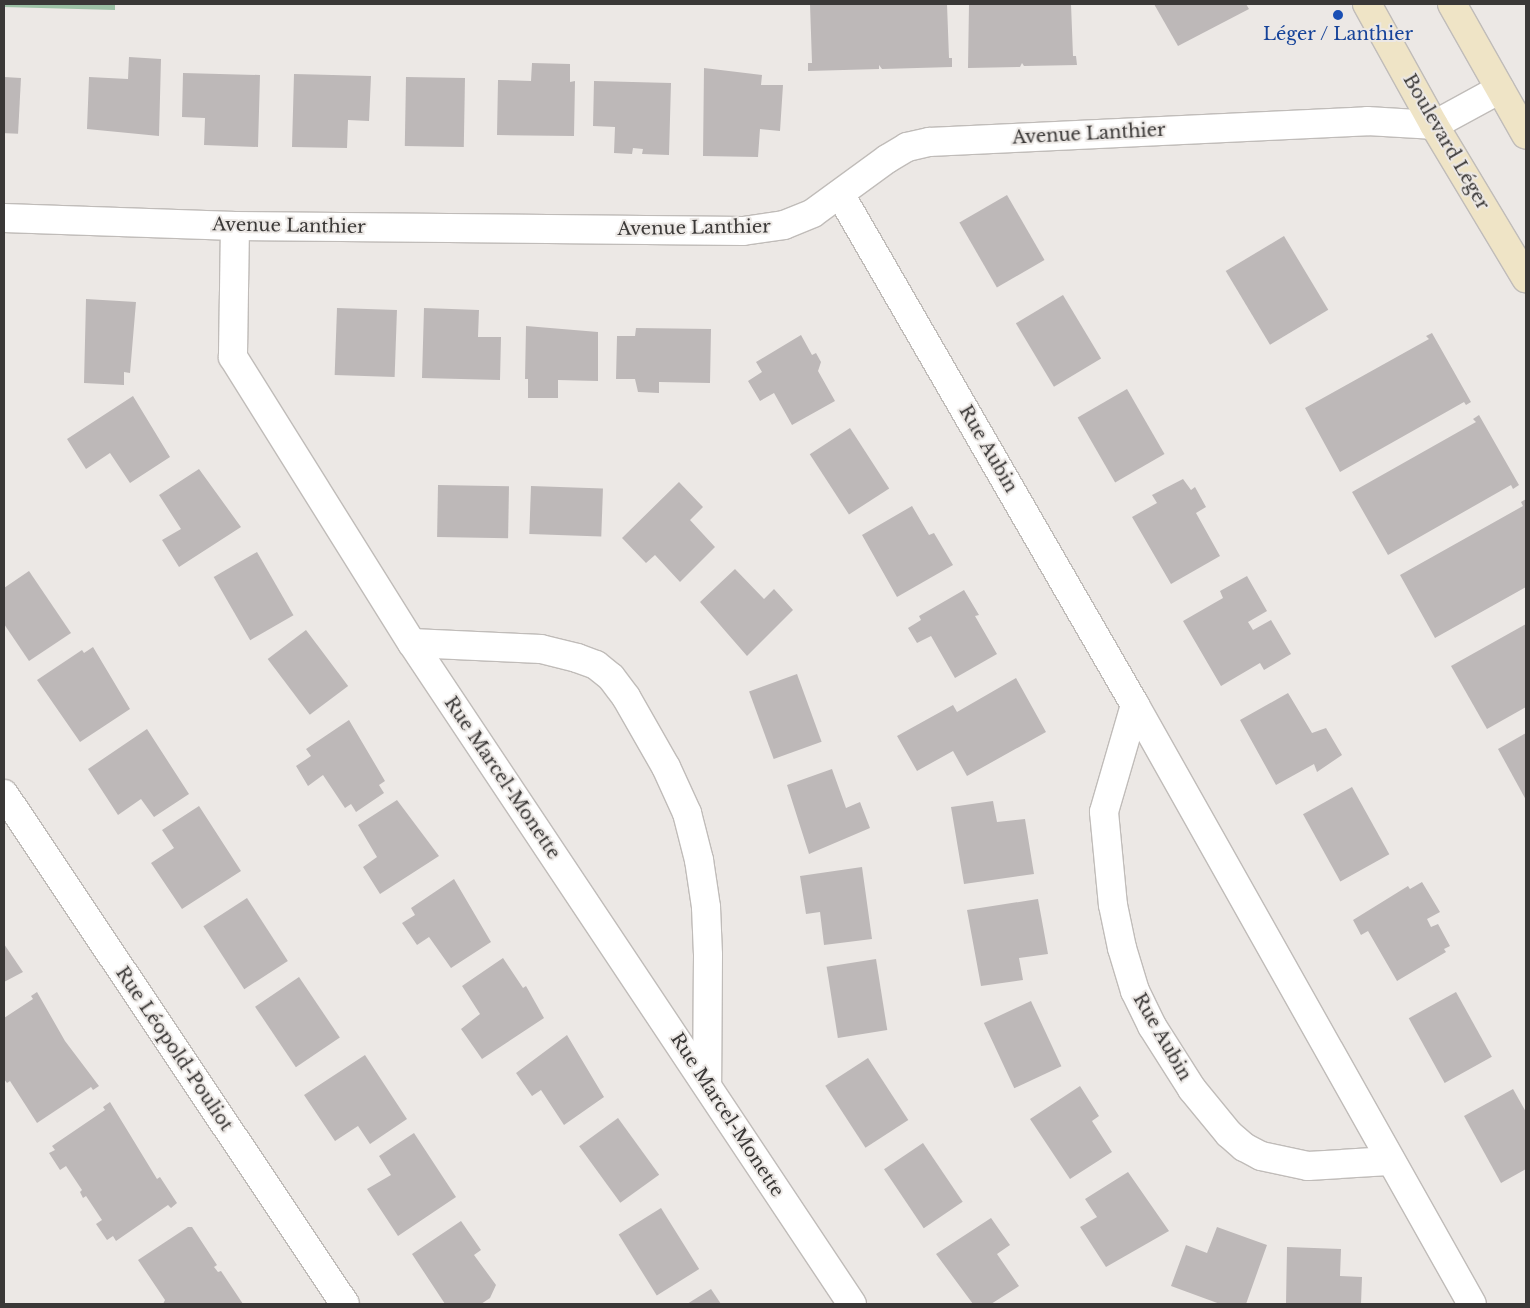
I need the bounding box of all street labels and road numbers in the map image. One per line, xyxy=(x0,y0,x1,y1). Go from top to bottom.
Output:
street label: Boulevard Léger xyxy=(1398,70,1494,214)
street label: Avenue Lanthier xyxy=(1012,119,1166,149)
street label: Avenue Lanthier xyxy=(212,214,366,238)
street label: Avenue Lanthier xyxy=(617,216,771,240)
street label: Rue Aubin xyxy=(954,401,1022,497)
street label: Rue Marcel-Monette xyxy=(440,693,564,863)
street label: Rue Léopold-Pouliot xyxy=(111,963,237,1135)
street label: Rue Aubin xyxy=(1128,989,1196,1085)
street label: Rue Marcel-Monette xyxy=(666,1029,788,1201)

